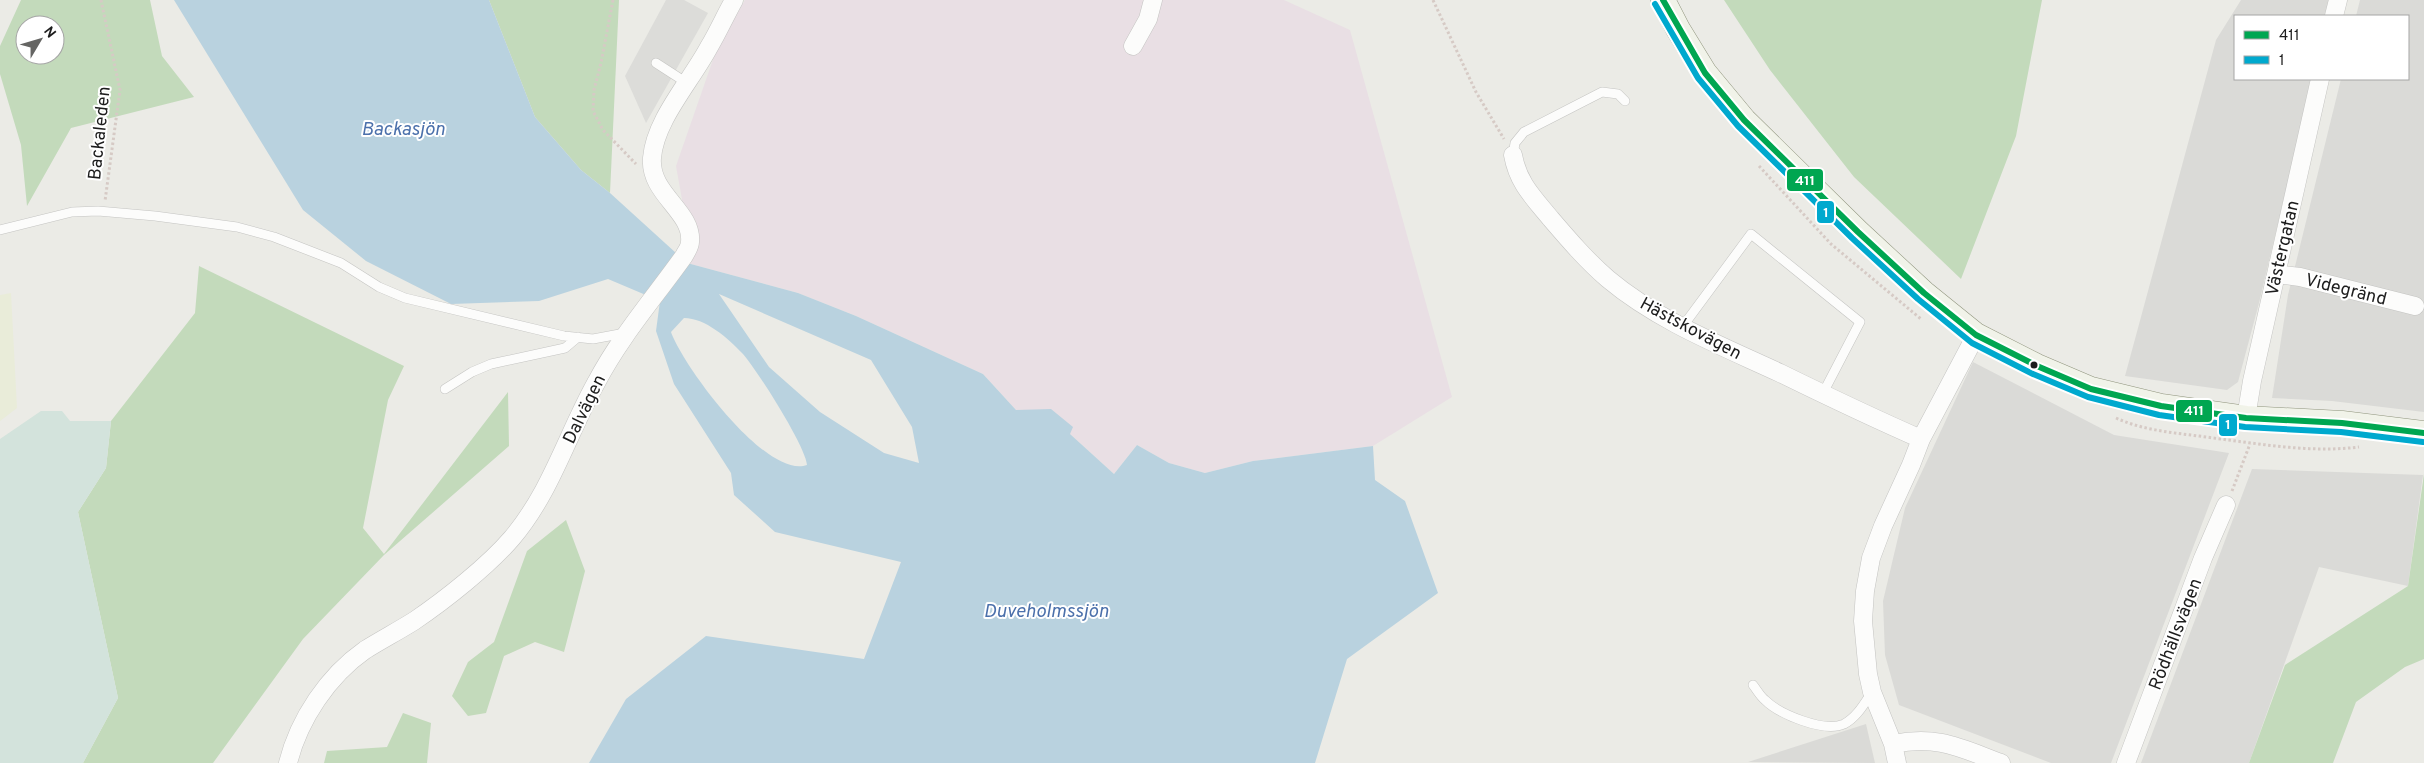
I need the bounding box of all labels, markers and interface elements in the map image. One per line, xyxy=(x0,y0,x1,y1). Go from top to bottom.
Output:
north arrow xyxy=(15,15,65,65)
legend xyxy=(2234,15,2409,80)
text: N xyxy=(39,24,59,42)
text: 411 xyxy=(2279,27,2300,46)
text: 1 xyxy=(2279,52,2285,71)
street label: Backaleden xyxy=(84,85,117,181)
water label: Backasjön xyxy=(361,118,446,142)
line badge: 411 xyxy=(1786,168,1824,192)
text: 411 xyxy=(1795,173,1815,190)
street label: Västergatan xyxy=(2261,198,2306,298)
line badge: 1 xyxy=(1816,200,1835,224)
text: 1 xyxy=(1823,205,1829,222)
street label: Videgränd xyxy=(2302,269,2389,312)
street label: Hästskovägen xyxy=(1635,293,1745,366)
unlabelled marker xyxy=(2029,360,2039,370)
street label: Dalvägen xyxy=(559,371,612,448)
line badge: 411 xyxy=(2175,399,2213,423)
text: 411 xyxy=(2184,403,2204,420)
line badge: 1 xyxy=(2218,413,2238,437)
text: 1 xyxy=(2225,417,2231,434)
street label: Rödhällsvägen xyxy=(2145,575,2208,694)
water label: Duveholmssjön xyxy=(983,600,1109,624)

